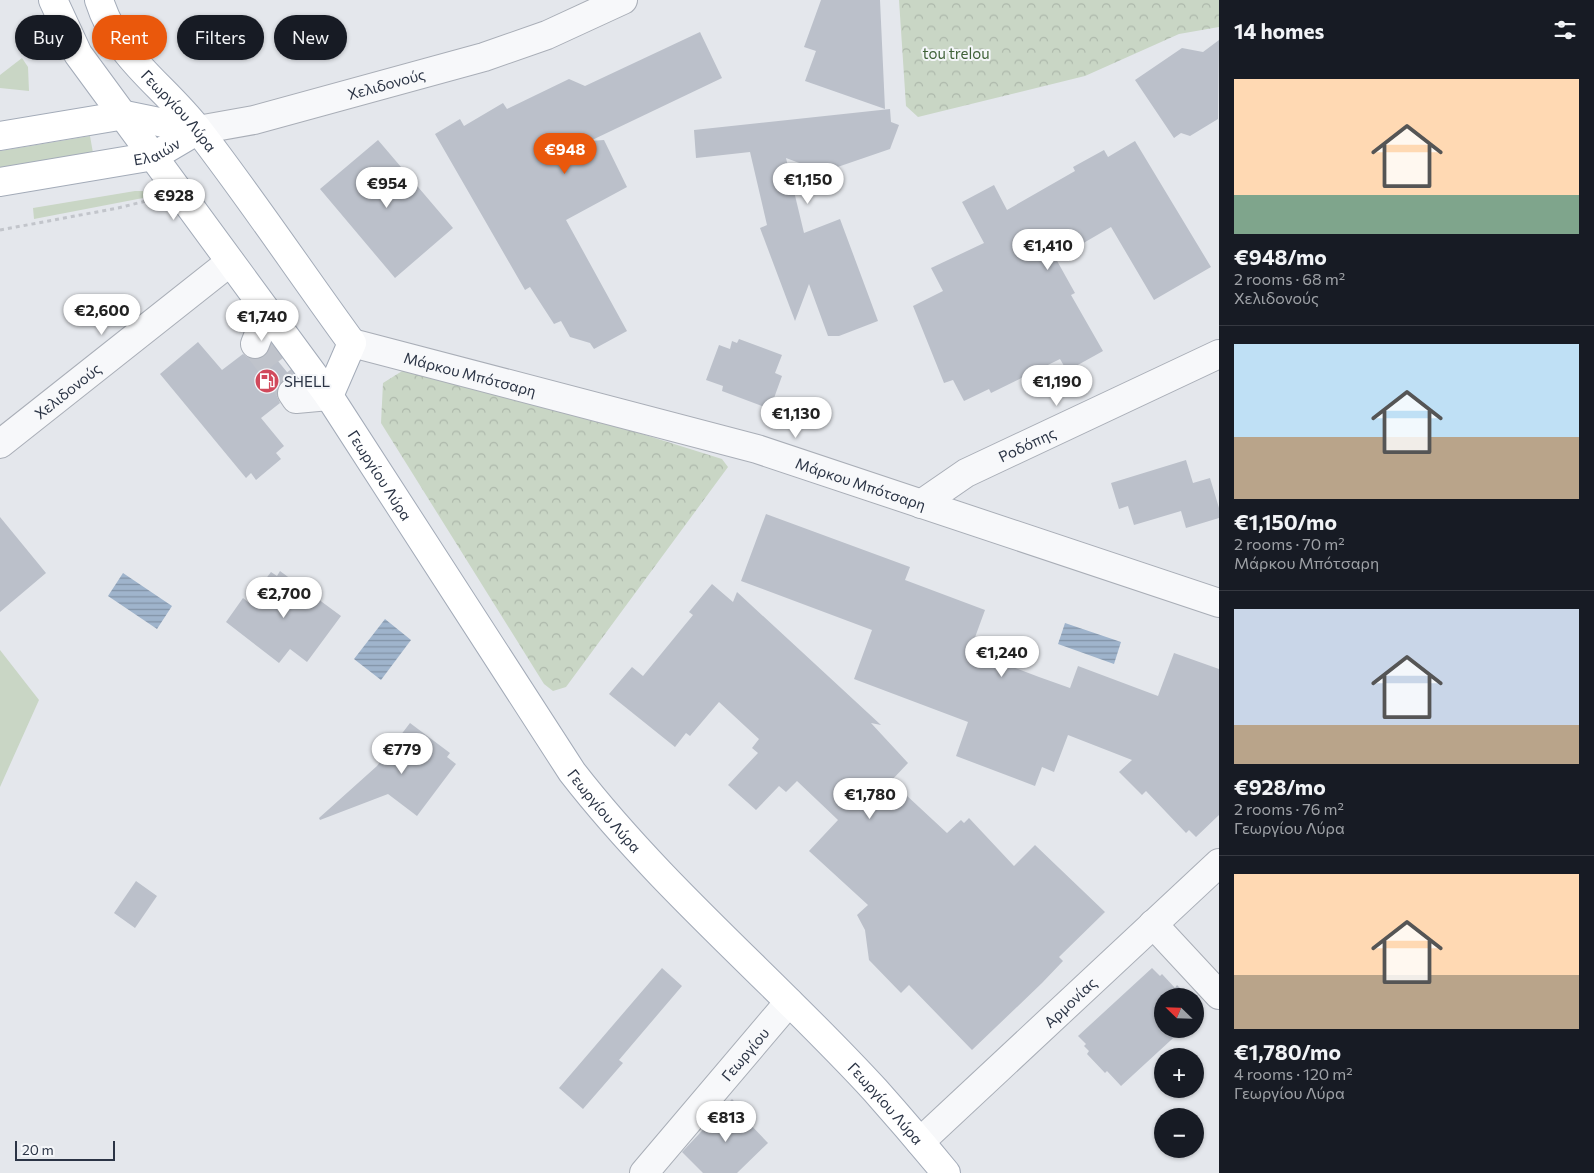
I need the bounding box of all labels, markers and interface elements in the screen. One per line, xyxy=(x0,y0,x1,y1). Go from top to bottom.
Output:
chip: Buy xyxy=(15,15,82,60)
chip: Rent xyxy=(92,15,167,60)
chip: Filters xyxy=(177,15,264,60)
chip: New xyxy=(274,15,347,60)
icon: filters xyxy=(1551,16,1579,44)
text: 14 homes xyxy=(1234,18,1324,43)
park label: tou trelou xyxy=(922,44,990,62)
street label: Χελιδονούς xyxy=(345,65,427,103)
street label: Γεωργίου Λύρα xyxy=(138,66,220,155)
icon: home xyxy=(1362,111,1452,201)
pin: €948 xyxy=(535,132,595,175)
street label: Ελαιών xyxy=(132,134,183,168)
text: €948 xyxy=(545,139,585,158)
pin: €1,150 xyxy=(767,162,849,205)
pin: €954 xyxy=(357,166,417,209)
text: €1,150 xyxy=(784,169,832,188)
text: €954 xyxy=(367,173,407,192)
pin: €928 xyxy=(144,178,204,221)
text: €928 xyxy=(154,185,194,204)
pin: €1,410 xyxy=(1007,228,1089,271)
text: €1,410 xyxy=(1023,235,1073,254)
text: €948/mo xyxy=(1234,244,1327,269)
text: 2 rooms · 68 m² xyxy=(1234,269,1345,288)
text: Χελιδονούς xyxy=(1234,288,1319,307)
pin: €2,600 xyxy=(61,294,143,336)
text: €2,600 xyxy=(74,300,130,319)
pin: €1,740 xyxy=(221,300,303,342)
text: €1,740 xyxy=(237,306,287,325)
street label: Μάρκου Μπότσαρη xyxy=(402,348,538,400)
street label: Χελιδονούς xyxy=(31,359,104,422)
pin: €1,190 xyxy=(1016,364,1098,407)
fuel station icon: SHELL xyxy=(254,368,280,394)
text: €1,190 xyxy=(1032,371,1082,390)
place label: SHELL xyxy=(284,372,331,390)
icon: home xyxy=(1362,377,1452,467)
pin: €1,130 xyxy=(755,396,837,439)
text: €1,130 xyxy=(772,403,820,422)
street label: Ροδόπης xyxy=(995,423,1059,466)
street label: Γεωργίου Λύρα xyxy=(344,427,416,524)
street label: Μάρκου Μπότσαρη xyxy=(793,454,928,514)
text: €1,150/mo xyxy=(1234,509,1337,534)
text: 2 rooms · 70 m² xyxy=(1234,534,1345,553)
text: Μάρκου Μπότσαρη xyxy=(1234,553,1379,572)
pin: €2,700 xyxy=(243,576,325,619)
text: €2,700 xyxy=(257,583,311,602)
pin: €1,240 xyxy=(961,636,1043,678)
text: €1,240 xyxy=(976,642,1028,661)
icon: home xyxy=(1362,642,1452,732)
pin: €779 xyxy=(372,732,432,775)
text: €779 xyxy=(383,739,421,758)
street label: Γεωργίου Λύρα xyxy=(564,765,645,856)
text: €928/mo xyxy=(1234,774,1326,799)
pin: €1,780 xyxy=(829,778,911,820)
text: €1,780 xyxy=(844,784,896,803)
text: 2 rooms · 76 m² xyxy=(1234,799,1344,818)
text: Γεωργίου Λύρα xyxy=(1234,818,1345,837)
icon: home xyxy=(1362,907,1452,997)
street label: Αρμονίας xyxy=(1040,973,1100,1031)
north arrow xyxy=(1154,988,1204,1038)
map controls xyxy=(1154,988,1204,1158)
street label: Γεωργίου xyxy=(717,1024,773,1084)
text: €1,780/mo xyxy=(1234,1039,1341,1064)
button: + xyxy=(1154,1048,1204,1098)
street label: Γεωργίου Λύρα xyxy=(845,1058,927,1148)
text: 4 rooms · 120 m² xyxy=(1234,1064,1353,1083)
text: Γεωργίου Λύρα xyxy=(1234,1083,1345,1102)
pin: €813 xyxy=(696,1100,756,1143)
text: €813 xyxy=(707,1107,745,1126)
button: − xyxy=(1154,1108,1204,1158)
scale bar xyxy=(15,1138,115,1161)
text: 20 m xyxy=(22,1141,54,1158)

